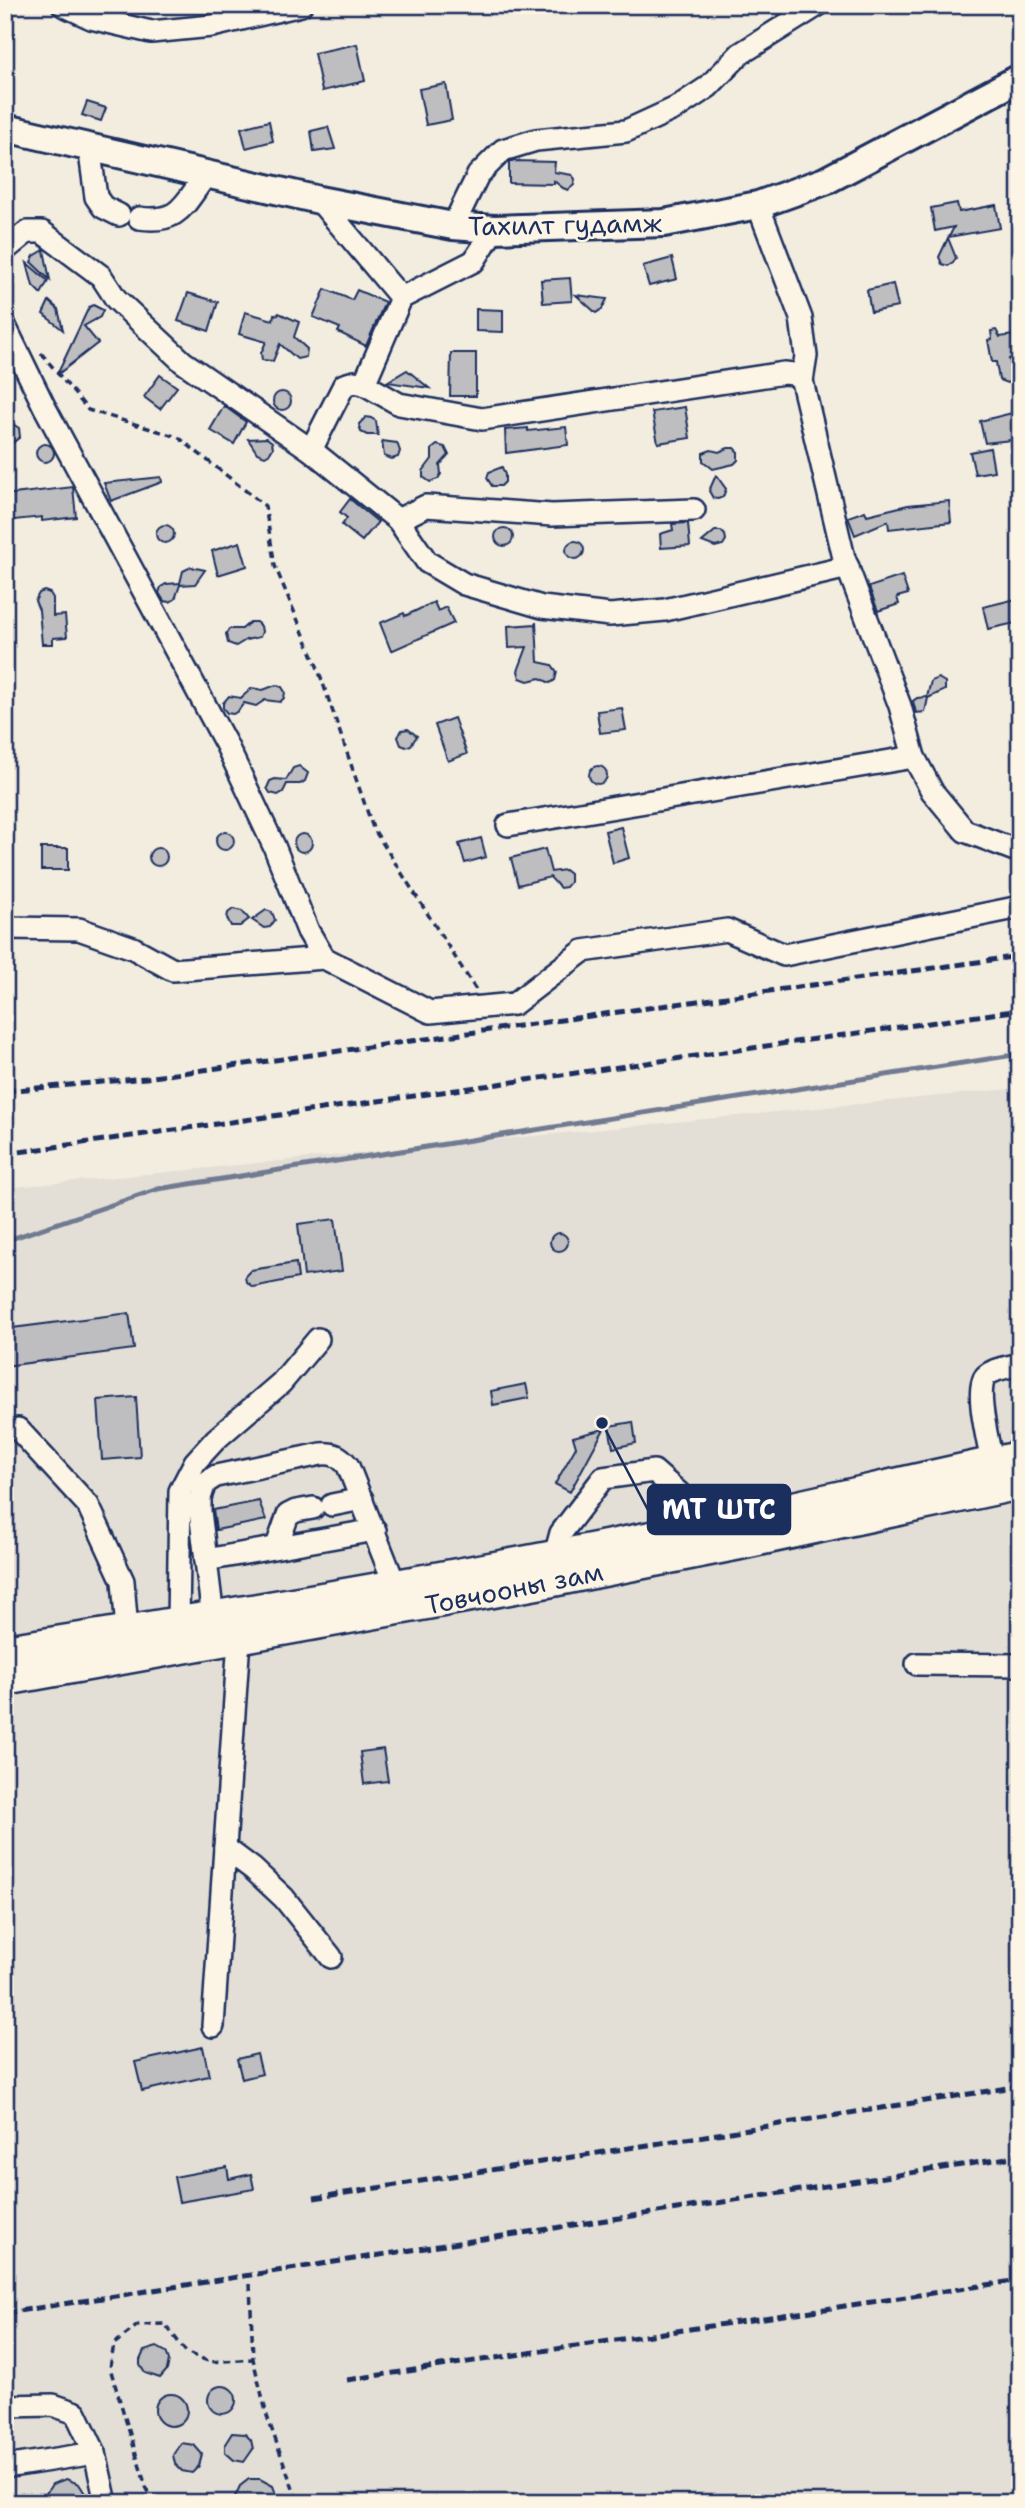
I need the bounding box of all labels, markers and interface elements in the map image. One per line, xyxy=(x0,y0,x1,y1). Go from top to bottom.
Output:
street label: Тахилт гудамж xyxy=(468,205,663,243)
callout: MT ШТС xyxy=(648,1485,790,1534)
text: MT ШТС xyxy=(662,1490,776,1528)
street label: Товчооны зам xyxy=(422,1554,606,1622)

